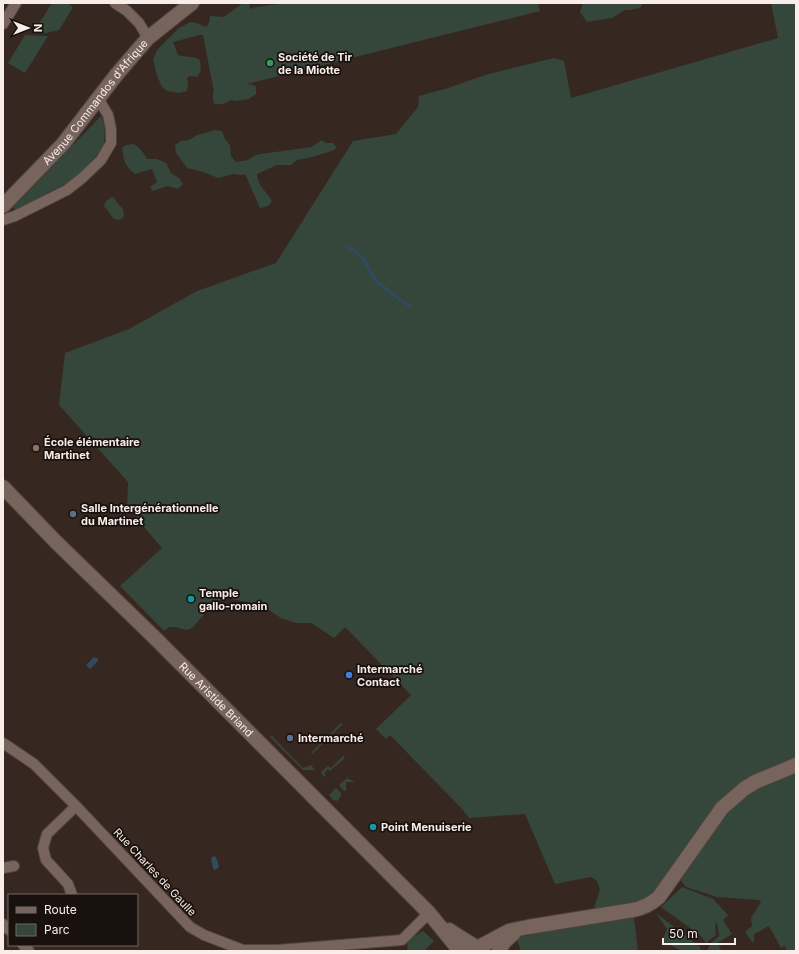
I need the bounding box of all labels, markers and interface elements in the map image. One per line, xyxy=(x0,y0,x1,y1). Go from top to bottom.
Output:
north arrow xyxy=(8,8,48,48)
text: N xyxy=(31,24,45,32)
street label: Avenue Commandos d'Afrique xyxy=(40,37,151,168)
place label: Société de Tir de la Miotte xyxy=(278,50,352,77)
marker: Société de Tir de la Miotte xyxy=(265,58,275,68)
place label: École élémentaire Martinet xyxy=(44,435,140,462)
marker: École élémentaire Martinet xyxy=(31,443,41,453)
place label: Salle Intergénérationnelle du Martinet xyxy=(81,501,219,528)
marker: Salle Intergénérationnelle du Martinet xyxy=(68,509,78,519)
place label: Temple gallo-romain xyxy=(199,586,268,613)
marker: Temple gallo-romain xyxy=(186,594,196,604)
street label: Rue Aristide Briand xyxy=(176,659,256,740)
place label: Intermarché Contact xyxy=(357,662,423,689)
marker: Intermarché Contact xyxy=(344,670,354,680)
place label: Intermarché xyxy=(298,731,364,745)
marker: Intermarché xyxy=(285,733,295,743)
place label: Point Menuiserie xyxy=(381,820,472,834)
marker: Point Menuiserie xyxy=(368,822,378,832)
street label: Rue Charles de Gaulle xyxy=(111,825,199,919)
legend xyxy=(8,894,138,946)
text: Route xyxy=(44,902,77,917)
scale bar xyxy=(663,920,735,946)
text: Parc xyxy=(44,922,70,937)
text: 50 m xyxy=(669,926,698,941)

